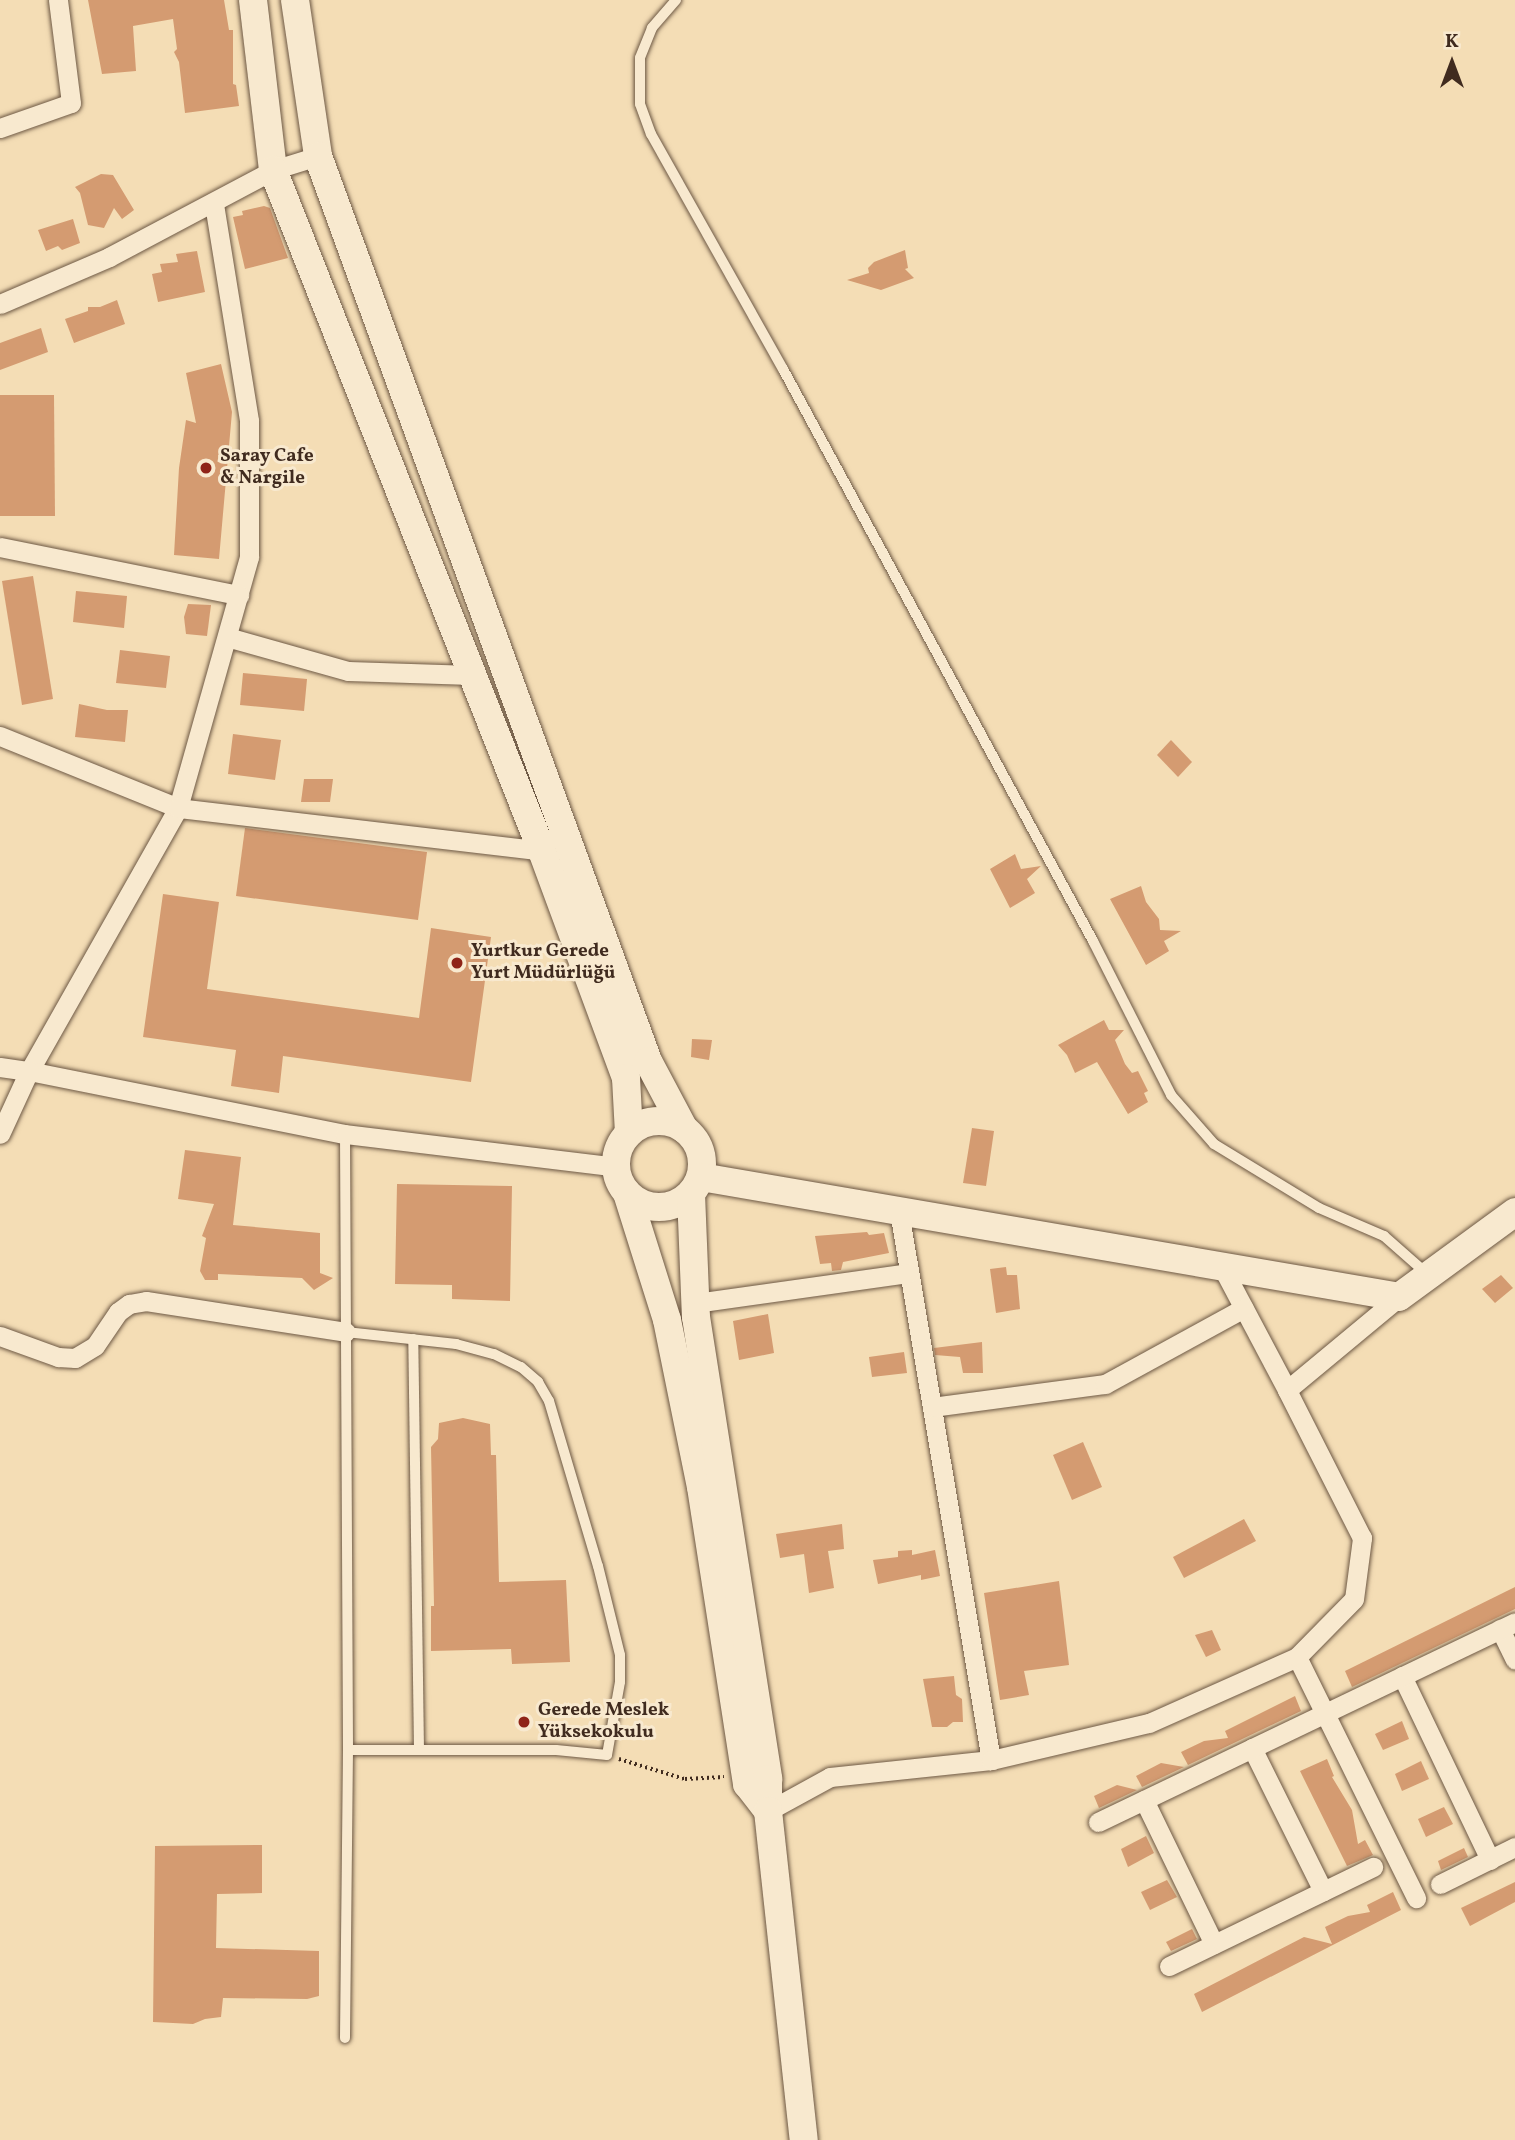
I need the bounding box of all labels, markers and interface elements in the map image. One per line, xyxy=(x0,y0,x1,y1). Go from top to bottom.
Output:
north arrow xyxy=(1417,28,1487,98)
text: K xyxy=(1445,29,1459,55)
place label: Saray Cafe & Nargile xyxy=(220,446,314,490)
marker: Saray Cafe & Nargile xyxy=(198,460,214,476)
place label: Yurtkur Gerede Yurt Müdürlüğü xyxy=(471,941,615,985)
marker: Yurtkur Gerede Yurt Müdürlüğü xyxy=(449,955,465,971)
place label: Gerede Meslek Yüksekokulu xyxy=(538,1700,669,1744)
marker: Gerede Meslek Yüksekokulu xyxy=(516,1714,532,1730)

